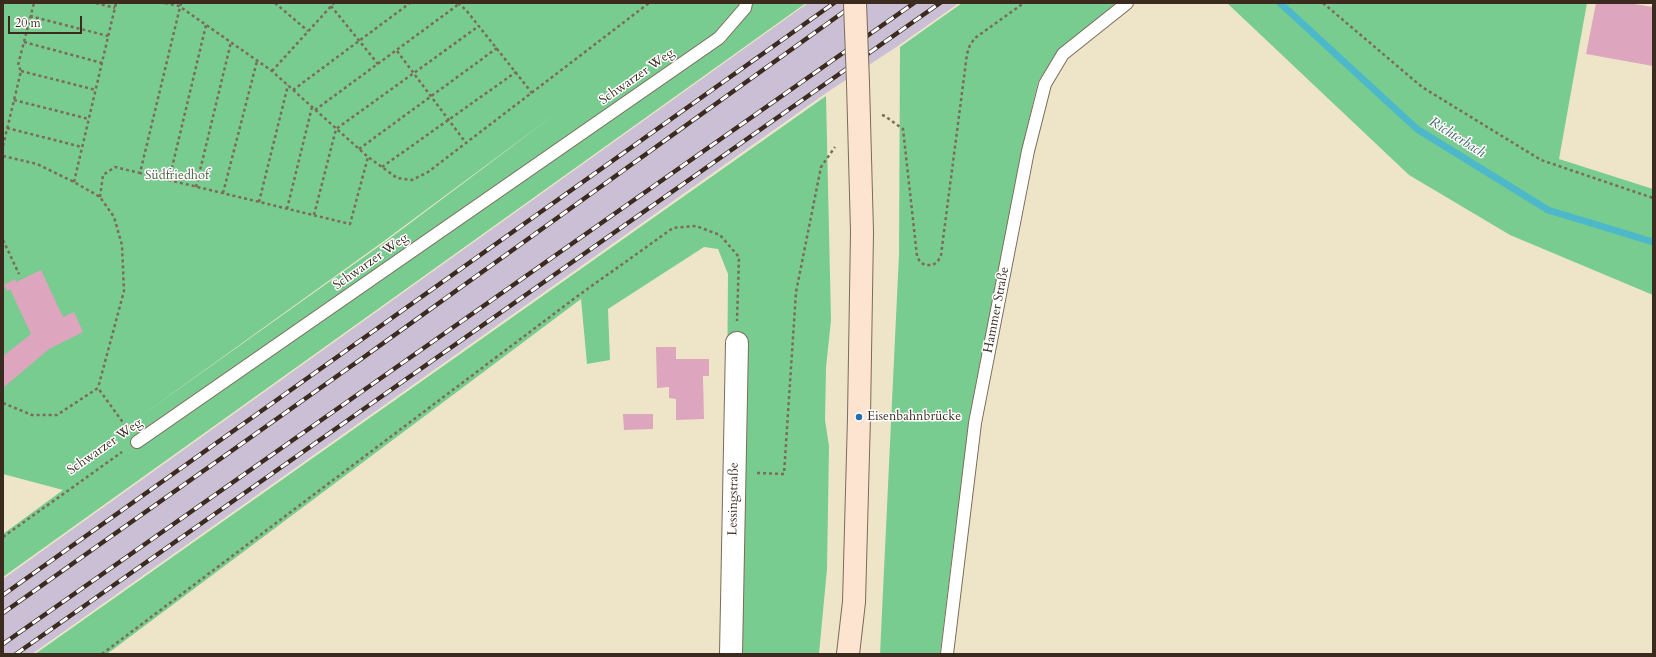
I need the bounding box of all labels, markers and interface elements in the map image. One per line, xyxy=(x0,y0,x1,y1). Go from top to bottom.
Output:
scale bar xyxy=(10,8,84,34)
text: 20 m xyxy=(15,15,41,31)
street label: Schwarzer Weg xyxy=(597,45,677,109)
water label: Richterbach xyxy=(1426,114,1488,162)
park label: Südfriedhof xyxy=(145,168,209,184)
street label: Schwarzer Weg xyxy=(331,230,411,294)
street label: Hammer Straße xyxy=(981,266,1013,354)
place label: Eisenbahnbrücke xyxy=(867,409,961,425)
marker: Eisenbahnbrücke xyxy=(854,412,864,422)
street label: Schwarzer Weg xyxy=(65,415,145,479)
street label: Lessingstraße xyxy=(726,462,742,536)

